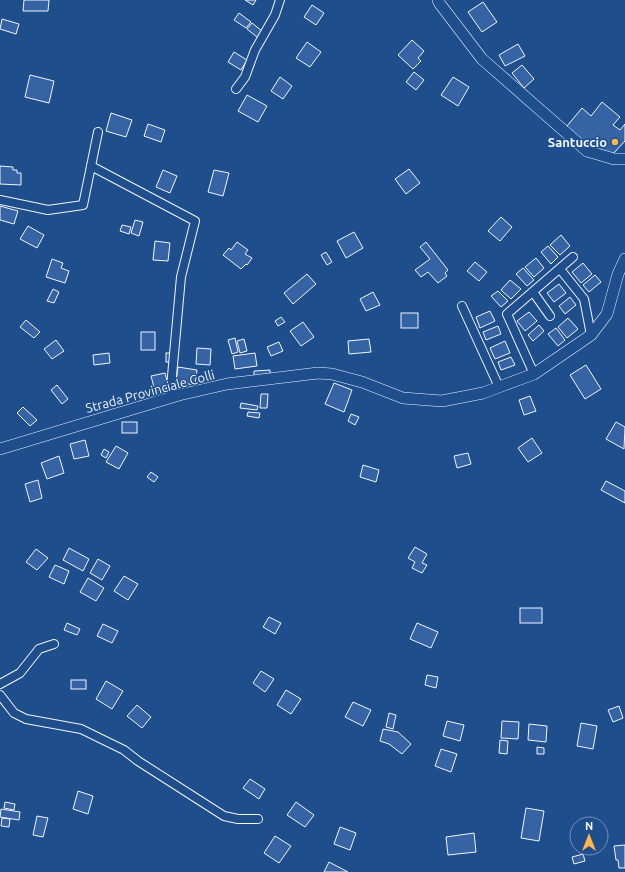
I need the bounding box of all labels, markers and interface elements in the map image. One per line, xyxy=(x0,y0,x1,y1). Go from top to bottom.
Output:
place label: Santuccio xyxy=(548,135,607,149)
marker: Santuccio xyxy=(610,137,620,147)
street label: Strada Provinciale Colli xyxy=(84,367,216,415)
north arrow xyxy=(569,816,609,856)
text: N xyxy=(585,820,593,832)

